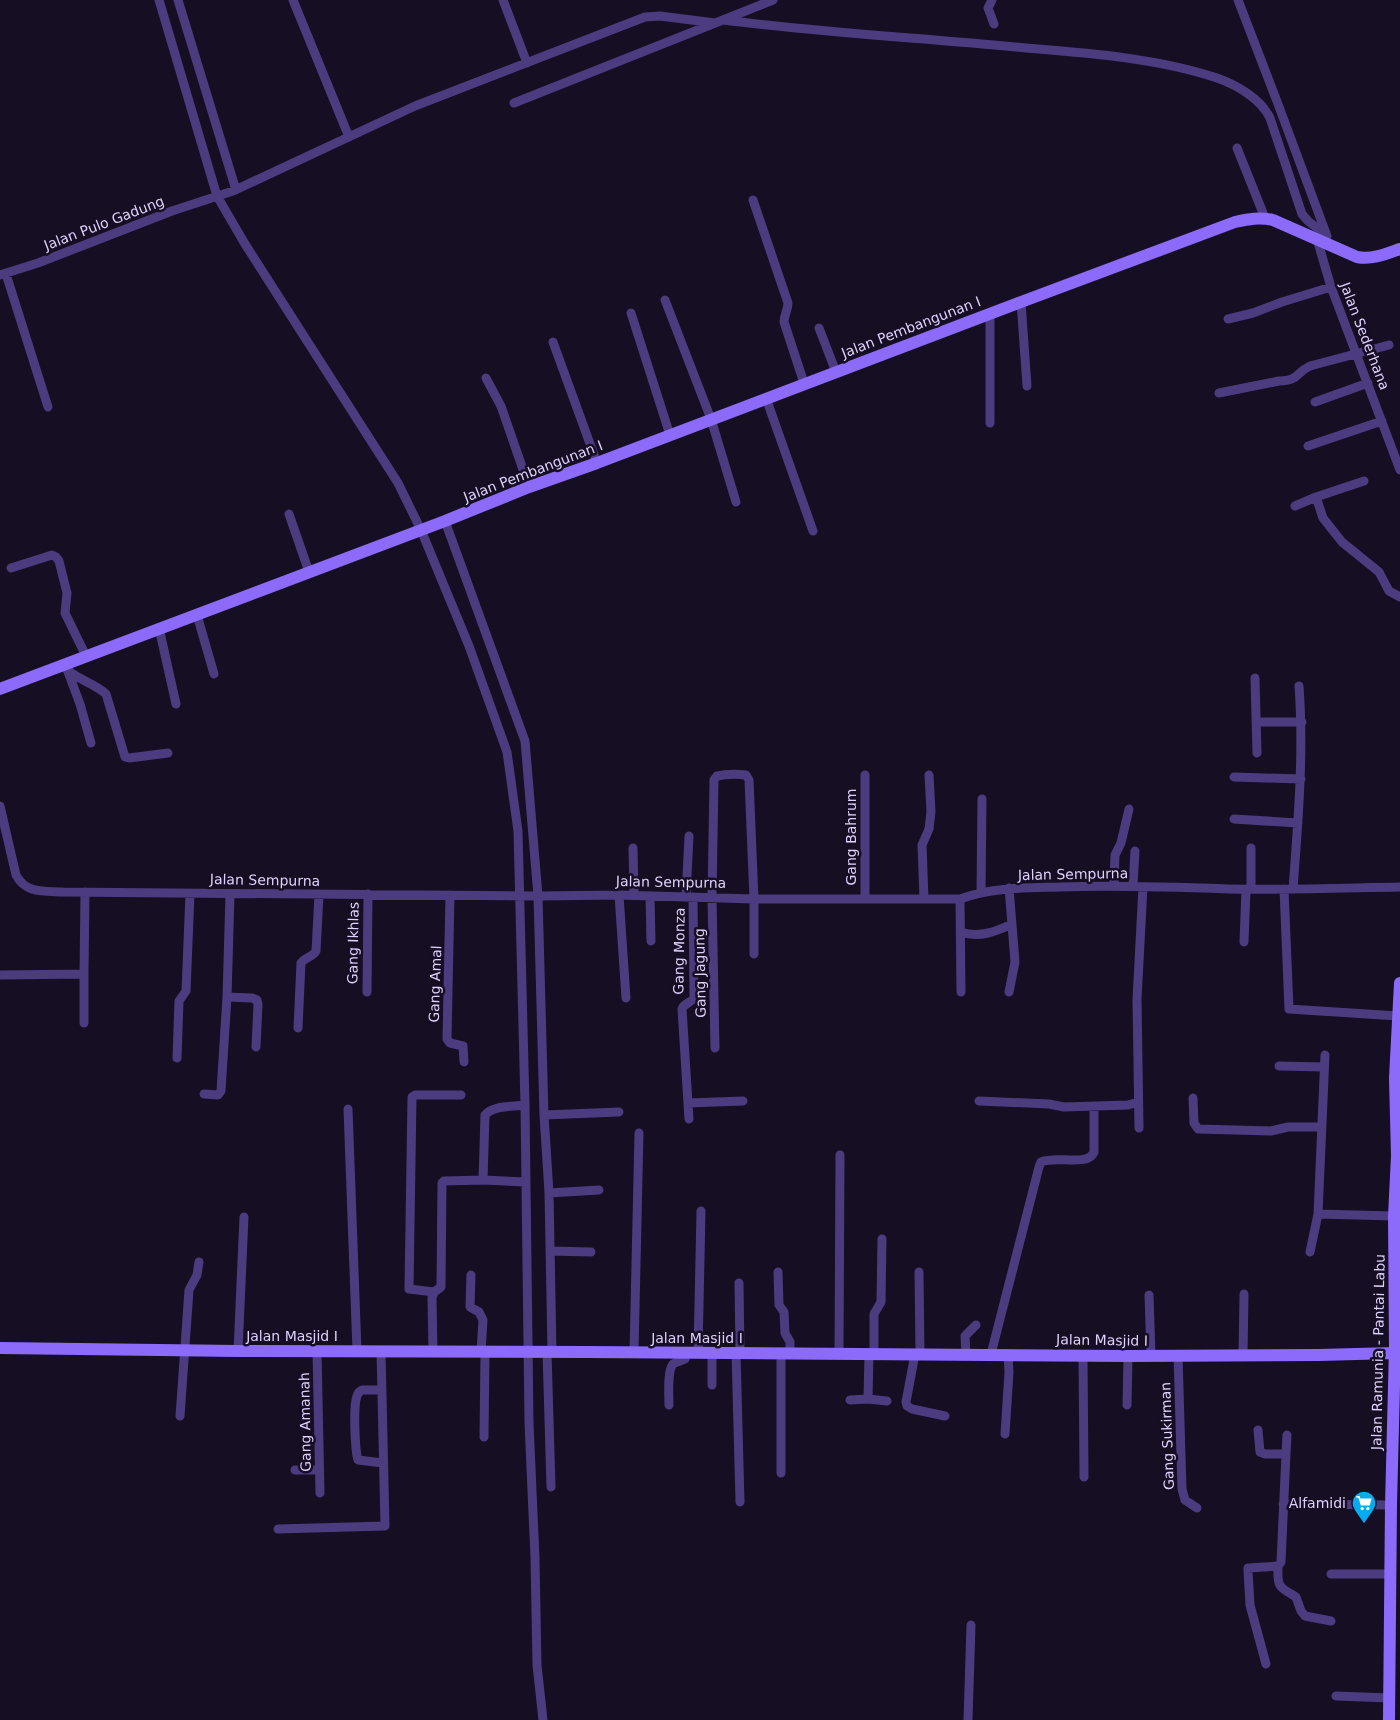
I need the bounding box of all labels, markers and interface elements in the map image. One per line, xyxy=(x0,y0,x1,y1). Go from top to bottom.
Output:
street label: Jalan Pulo Gadung xyxy=(41,193,166,254)
street label: Jalan Sederhana xyxy=(1337,279,1393,392)
street label: Jalan Pembangunan I xyxy=(838,293,983,361)
street label: Jalan Pembangunan I xyxy=(460,437,605,505)
street label: Gang Bahrum xyxy=(843,789,859,885)
street label: Jalan Sempurna xyxy=(1017,865,1128,883)
street label: Jalan Sempurna xyxy=(209,871,320,889)
street label: Jalan Sempurna xyxy=(615,873,726,891)
street label: Gang Ikhlas xyxy=(344,902,362,984)
street label: Gang Monza xyxy=(670,907,688,995)
street label: Gang Jagung xyxy=(691,928,709,1018)
street label: Gang Amal xyxy=(426,945,444,1023)
street label: Jalan Ramunia - Pantai Labu xyxy=(1368,1254,1388,1451)
street label: Jalan Masjid I xyxy=(245,1328,338,1344)
street label: Jalan Masjid I xyxy=(650,1330,743,1346)
street label: Jalan Masjid I xyxy=(1055,1331,1148,1349)
street label: Gang Amanah xyxy=(296,1372,314,1472)
street label: Gang Sukirman xyxy=(1157,1382,1177,1490)
supermarket icon: Alfamidi xyxy=(1351,1490,1377,1524)
place label: Alfamidi xyxy=(1289,1495,1346,1511)

